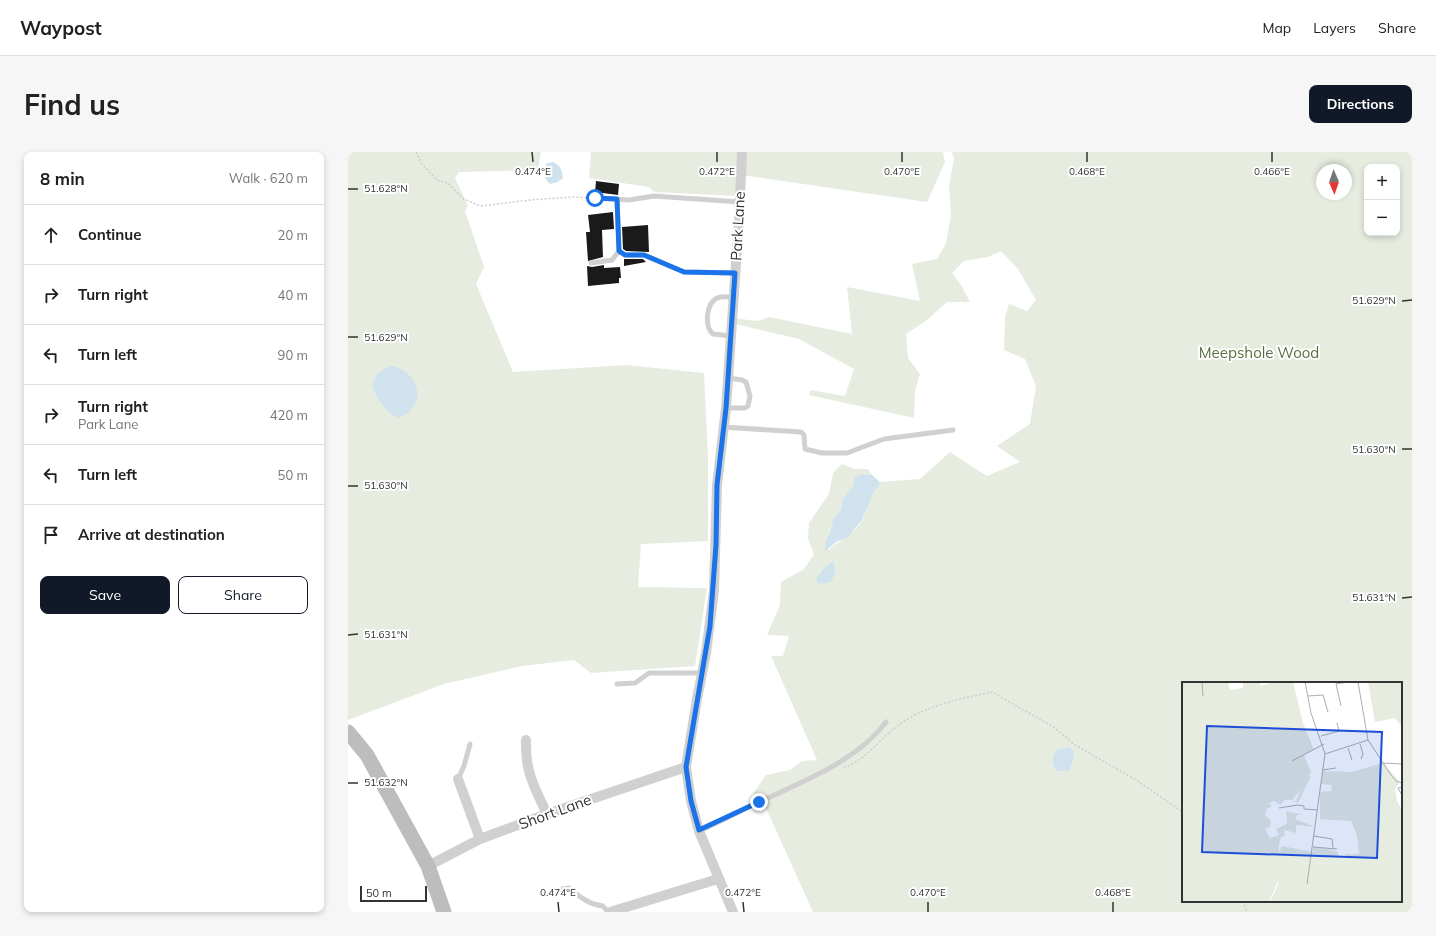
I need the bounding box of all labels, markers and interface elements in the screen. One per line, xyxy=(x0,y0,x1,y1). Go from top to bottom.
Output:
text: Waypost xyxy=(20,16,102,40)
text: Map xyxy=(1262,19,1291,37)
text: Layers xyxy=(1313,19,1356,37)
text: Share xyxy=(1378,19,1416,37)
button: Directions xyxy=(1309,85,1412,123)
text: Find us xyxy=(24,87,120,122)
north arrow xyxy=(1316,164,1352,200)
map controls xyxy=(1364,164,1400,236)
button: + xyxy=(1364,164,1400,200)
text: 0.474°E xyxy=(515,165,551,178)
text: 0.472°E xyxy=(699,165,735,178)
text: 0.470°E xyxy=(884,165,920,178)
text: 0.468°E xyxy=(1069,165,1105,178)
text: 0.466°E xyxy=(1254,165,1290,178)
text: 8 min xyxy=(40,168,85,189)
text: Walk · 620 m xyxy=(229,170,308,186)
text: 51.628°N xyxy=(364,182,408,195)
route start xyxy=(586,189,604,207)
street label: Park Lane xyxy=(726,191,749,261)
button: − xyxy=(1364,200,1400,236)
icon: ahead xyxy=(40,224,62,246)
text: Continue xyxy=(78,225,141,244)
text: 20 m xyxy=(278,227,308,243)
icon: right xyxy=(40,284,62,306)
text: Turn right xyxy=(78,285,148,304)
text: 40 m xyxy=(278,287,308,303)
text: 51.629°N xyxy=(1352,294,1396,307)
text: 51.629°N xyxy=(364,331,408,344)
park label: Meepshole Wood xyxy=(1199,343,1319,362)
icon: left xyxy=(40,344,62,366)
text: Turn left xyxy=(78,345,137,364)
text: 90 m xyxy=(278,347,308,363)
text: Turn right xyxy=(78,397,148,416)
icon: right xyxy=(40,404,62,426)
text: 420 m xyxy=(270,407,308,423)
text: Park Lane xyxy=(78,416,138,432)
text: 51.630°N xyxy=(1352,443,1396,456)
icon: left xyxy=(40,464,62,486)
text: Turn left xyxy=(78,465,137,484)
text: 50 m xyxy=(278,467,308,483)
text: 51.630°N xyxy=(364,479,408,492)
icon: arrive xyxy=(40,524,62,546)
text: Arrive at destination xyxy=(78,525,225,544)
button: Save xyxy=(40,576,170,614)
button: Share xyxy=(178,576,308,614)
text: 51.631°N xyxy=(1352,591,1396,604)
text: 51.631°N xyxy=(364,628,408,641)
inset map xyxy=(1182,682,1402,902)
text: 51.632°N xyxy=(364,776,408,789)
street label: Short Lane xyxy=(516,790,594,833)
route end xyxy=(750,793,768,811)
scale bar xyxy=(360,884,427,903)
text: 50 m xyxy=(366,886,392,900)
text: 0.474°E xyxy=(540,886,576,899)
text: 0.472°E xyxy=(725,886,761,899)
text: 0.470°E xyxy=(910,886,946,899)
text: 0.468°E xyxy=(1095,886,1131,899)

